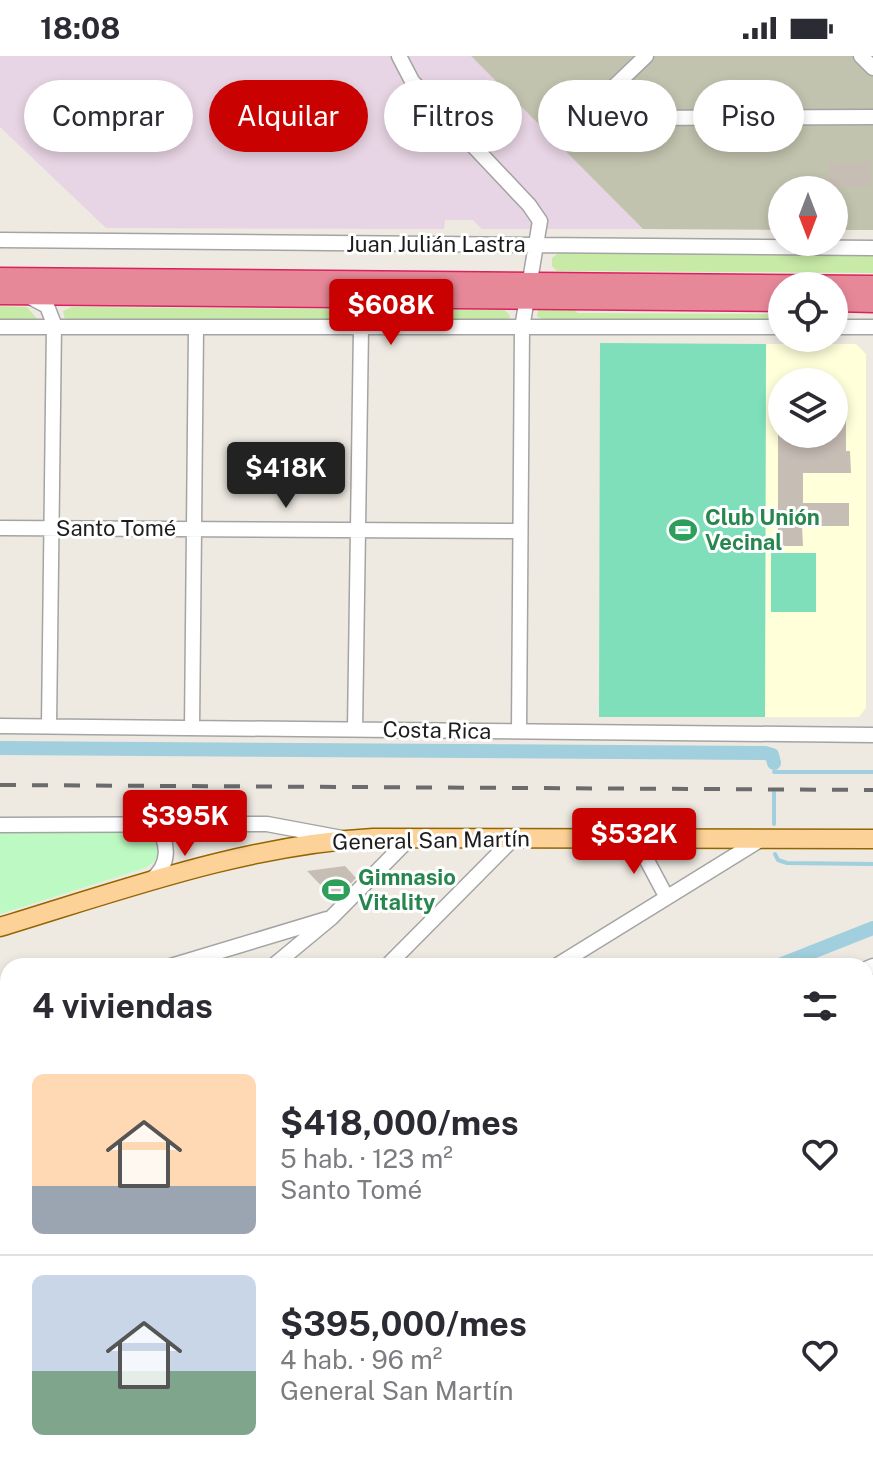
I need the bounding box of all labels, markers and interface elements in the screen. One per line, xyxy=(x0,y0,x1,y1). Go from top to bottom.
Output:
text: 18:08 xyxy=(40,10,120,46)
chip: Comprar xyxy=(24,80,193,152)
chip: Alquilar xyxy=(209,80,368,152)
chip: Filtros xyxy=(384,80,522,152)
chip: Nuevo xyxy=(538,80,677,152)
chip: Piso xyxy=(693,80,804,152)
north arrow xyxy=(768,176,848,256)
map controls xyxy=(768,176,848,448)
street label: Juan Julián Lastra xyxy=(346,231,526,257)
button: locate xyxy=(768,272,848,352)
pin: $608K xyxy=(335,279,447,347)
text: $608K xyxy=(347,289,435,320)
button: layers xyxy=(768,368,848,448)
pin: $418K xyxy=(230,442,342,510)
text: $418K xyxy=(245,452,327,483)
place label: Club Unión Vecinal xyxy=(705,504,820,555)
street label: Santo Tomé xyxy=(56,515,176,541)
sports icon: Club Unión Vecinal xyxy=(668,515,698,545)
street label: Costa Rica xyxy=(383,716,491,744)
pin: $395K xyxy=(129,790,241,858)
text: $395K xyxy=(141,800,229,831)
pin: $532K xyxy=(578,808,690,876)
text: $532K xyxy=(590,818,678,849)
street label: General San Martín xyxy=(332,825,530,855)
place label: Gimnasio Vitality xyxy=(358,864,456,915)
sports icon: Gimnasio Vitality xyxy=(321,875,351,905)
icon: filters xyxy=(798,984,842,1028)
text: 4 viviendas xyxy=(32,986,213,1026)
text: $418,000/mes xyxy=(280,1103,519,1143)
icon: home xyxy=(96,1106,192,1202)
icon: heart xyxy=(798,1132,842,1176)
text: 5 hab. · 123 m² xyxy=(280,1143,453,1174)
text: Santo Tomé xyxy=(280,1174,422,1205)
text: $395,000/mes xyxy=(280,1304,527,1344)
icon: home xyxy=(96,1307,192,1403)
icon: heart xyxy=(798,1333,842,1377)
text: 4 hab. · 96 m² xyxy=(280,1344,442,1375)
text: General San Martín xyxy=(280,1375,514,1406)

